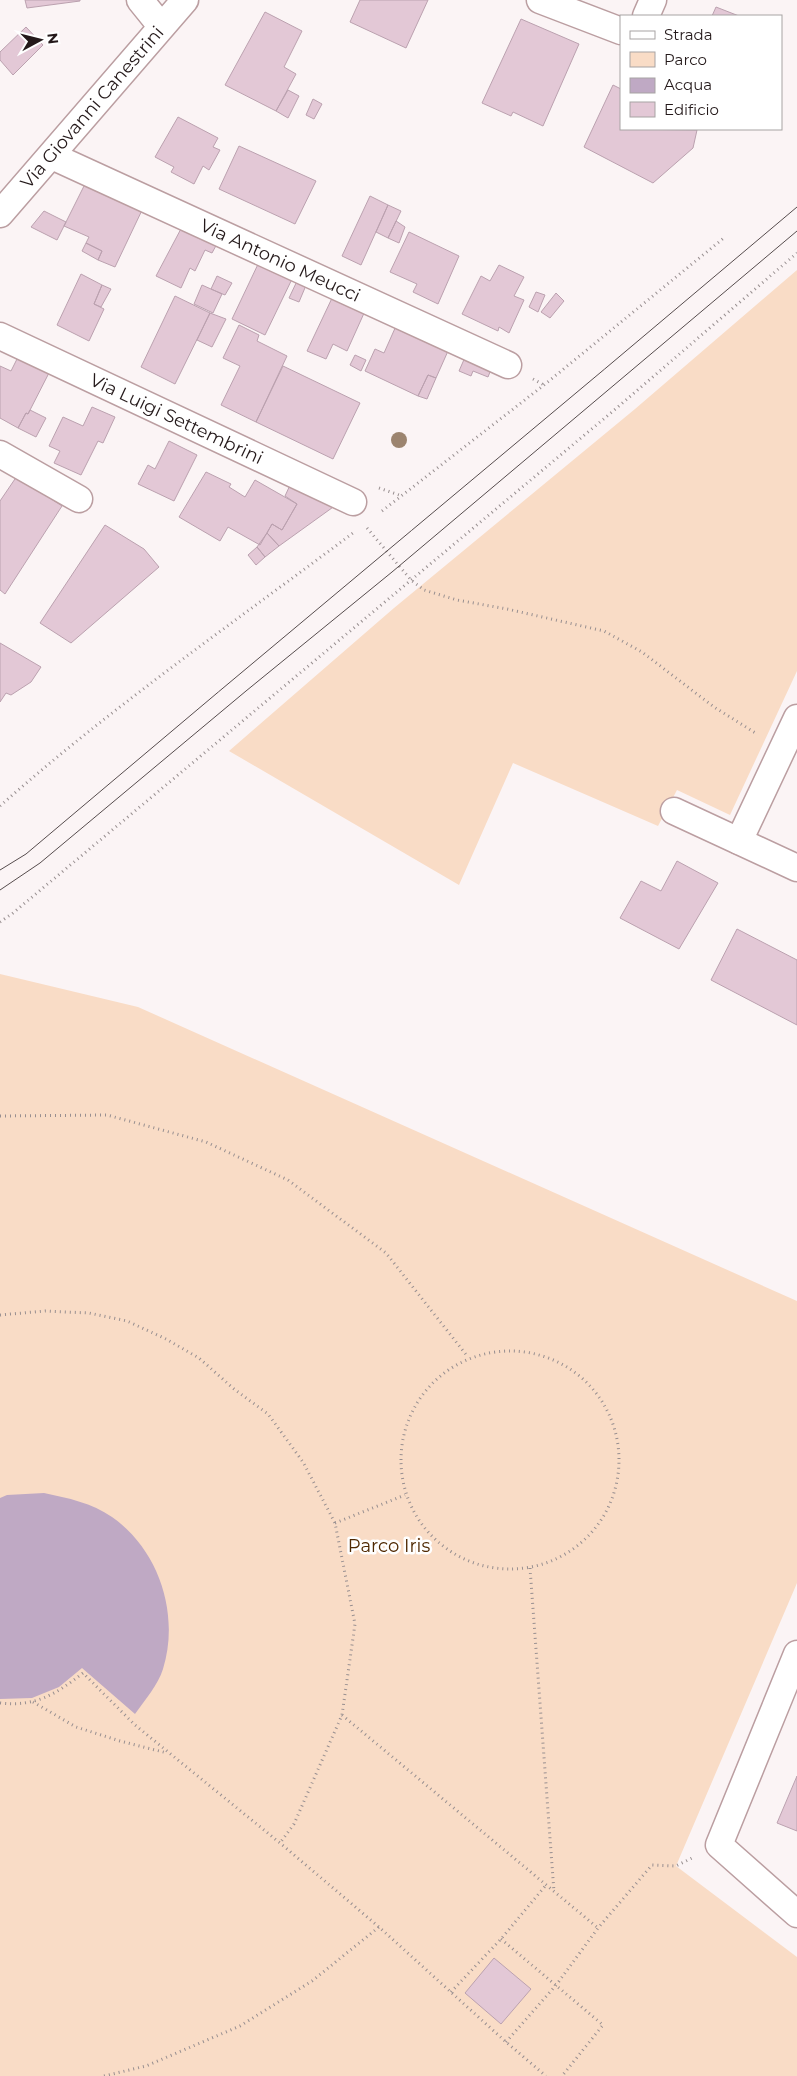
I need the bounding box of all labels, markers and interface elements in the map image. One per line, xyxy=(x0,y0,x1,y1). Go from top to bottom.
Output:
north arrow xyxy=(15,15,65,65)
legend xyxy=(620,15,782,130)
street label: Via Giovanni Canestrini xyxy=(16,22,168,193)
text: Strada xyxy=(664,25,713,44)
text: N xyxy=(43,32,63,45)
text: Parco xyxy=(664,50,707,69)
text: Acqua xyxy=(664,75,712,94)
text: Edificio xyxy=(664,100,719,119)
street label: Via Antonio Meucci xyxy=(197,214,364,307)
street label: Via Luigi Settembrini xyxy=(86,369,267,469)
park label: Parco Iris xyxy=(348,1535,430,1557)

